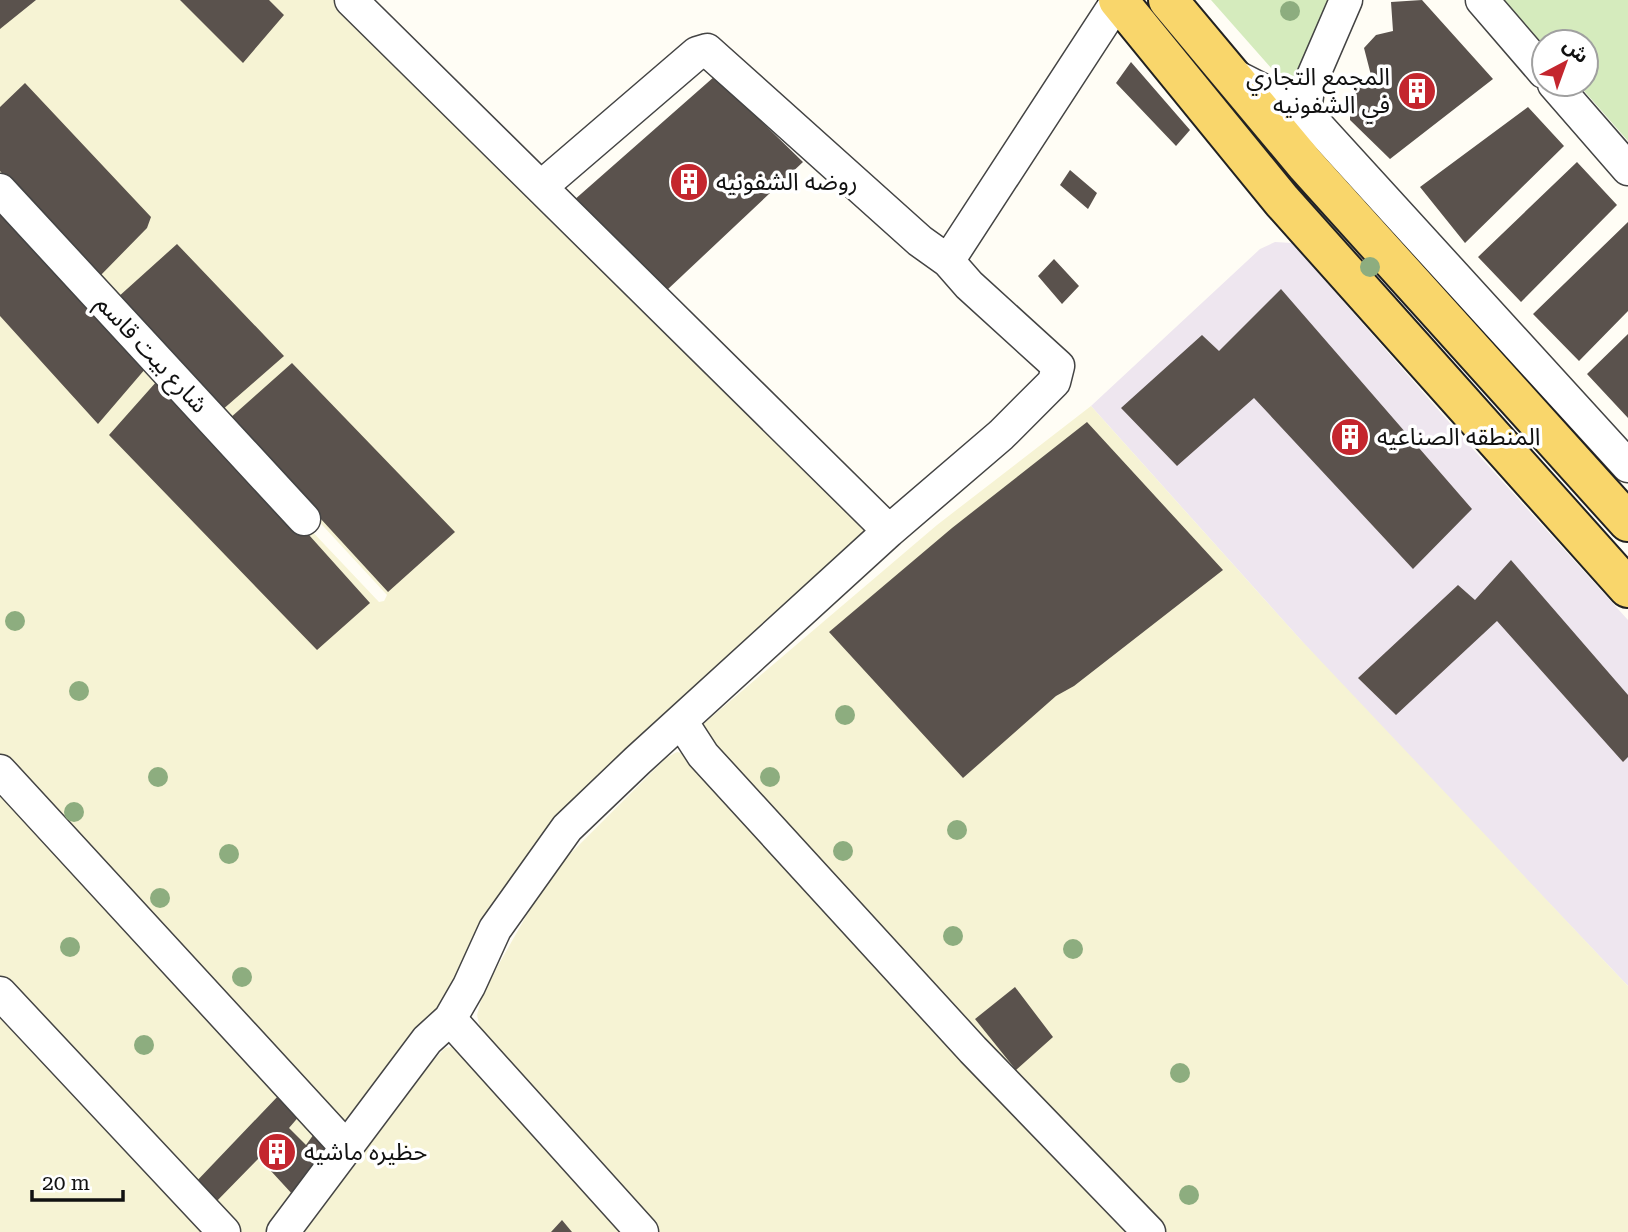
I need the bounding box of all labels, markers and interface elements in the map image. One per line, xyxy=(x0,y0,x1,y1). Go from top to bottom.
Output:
north arrow xyxy=(1530,28,1600,98)
text: ش xyxy=(1558,33,1593,68)
place label: المجمع التجاري في الشفونيه xyxy=(1246,63,1390,124)
building icon: المجمع التجاري في الشفونيه xyxy=(1396,70,1438,112)
building icon: روضه الشفونيه xyxy=(668,161,710,203)
place label: روضه الشفونيه xyxy=(716,168,858,196)
street label: شارع بيت قاسم xyxy=(88,289,214,421)
building icon: المنطقه الصناعيه xyxy=(1329,416,1371,458)
place label: المنطقه الصناعيه xyxy=(1377,423,1540,451)
building icon: حظيره ماشيه xyxy=(256,1131,298,1173)
place label: حظيره ماشيه xyxy=(304,1138,427,1166)
scale bar xyxy=(32,1158,122,1202)
text: 20 m xyxy=(42,1171,90,1195)

